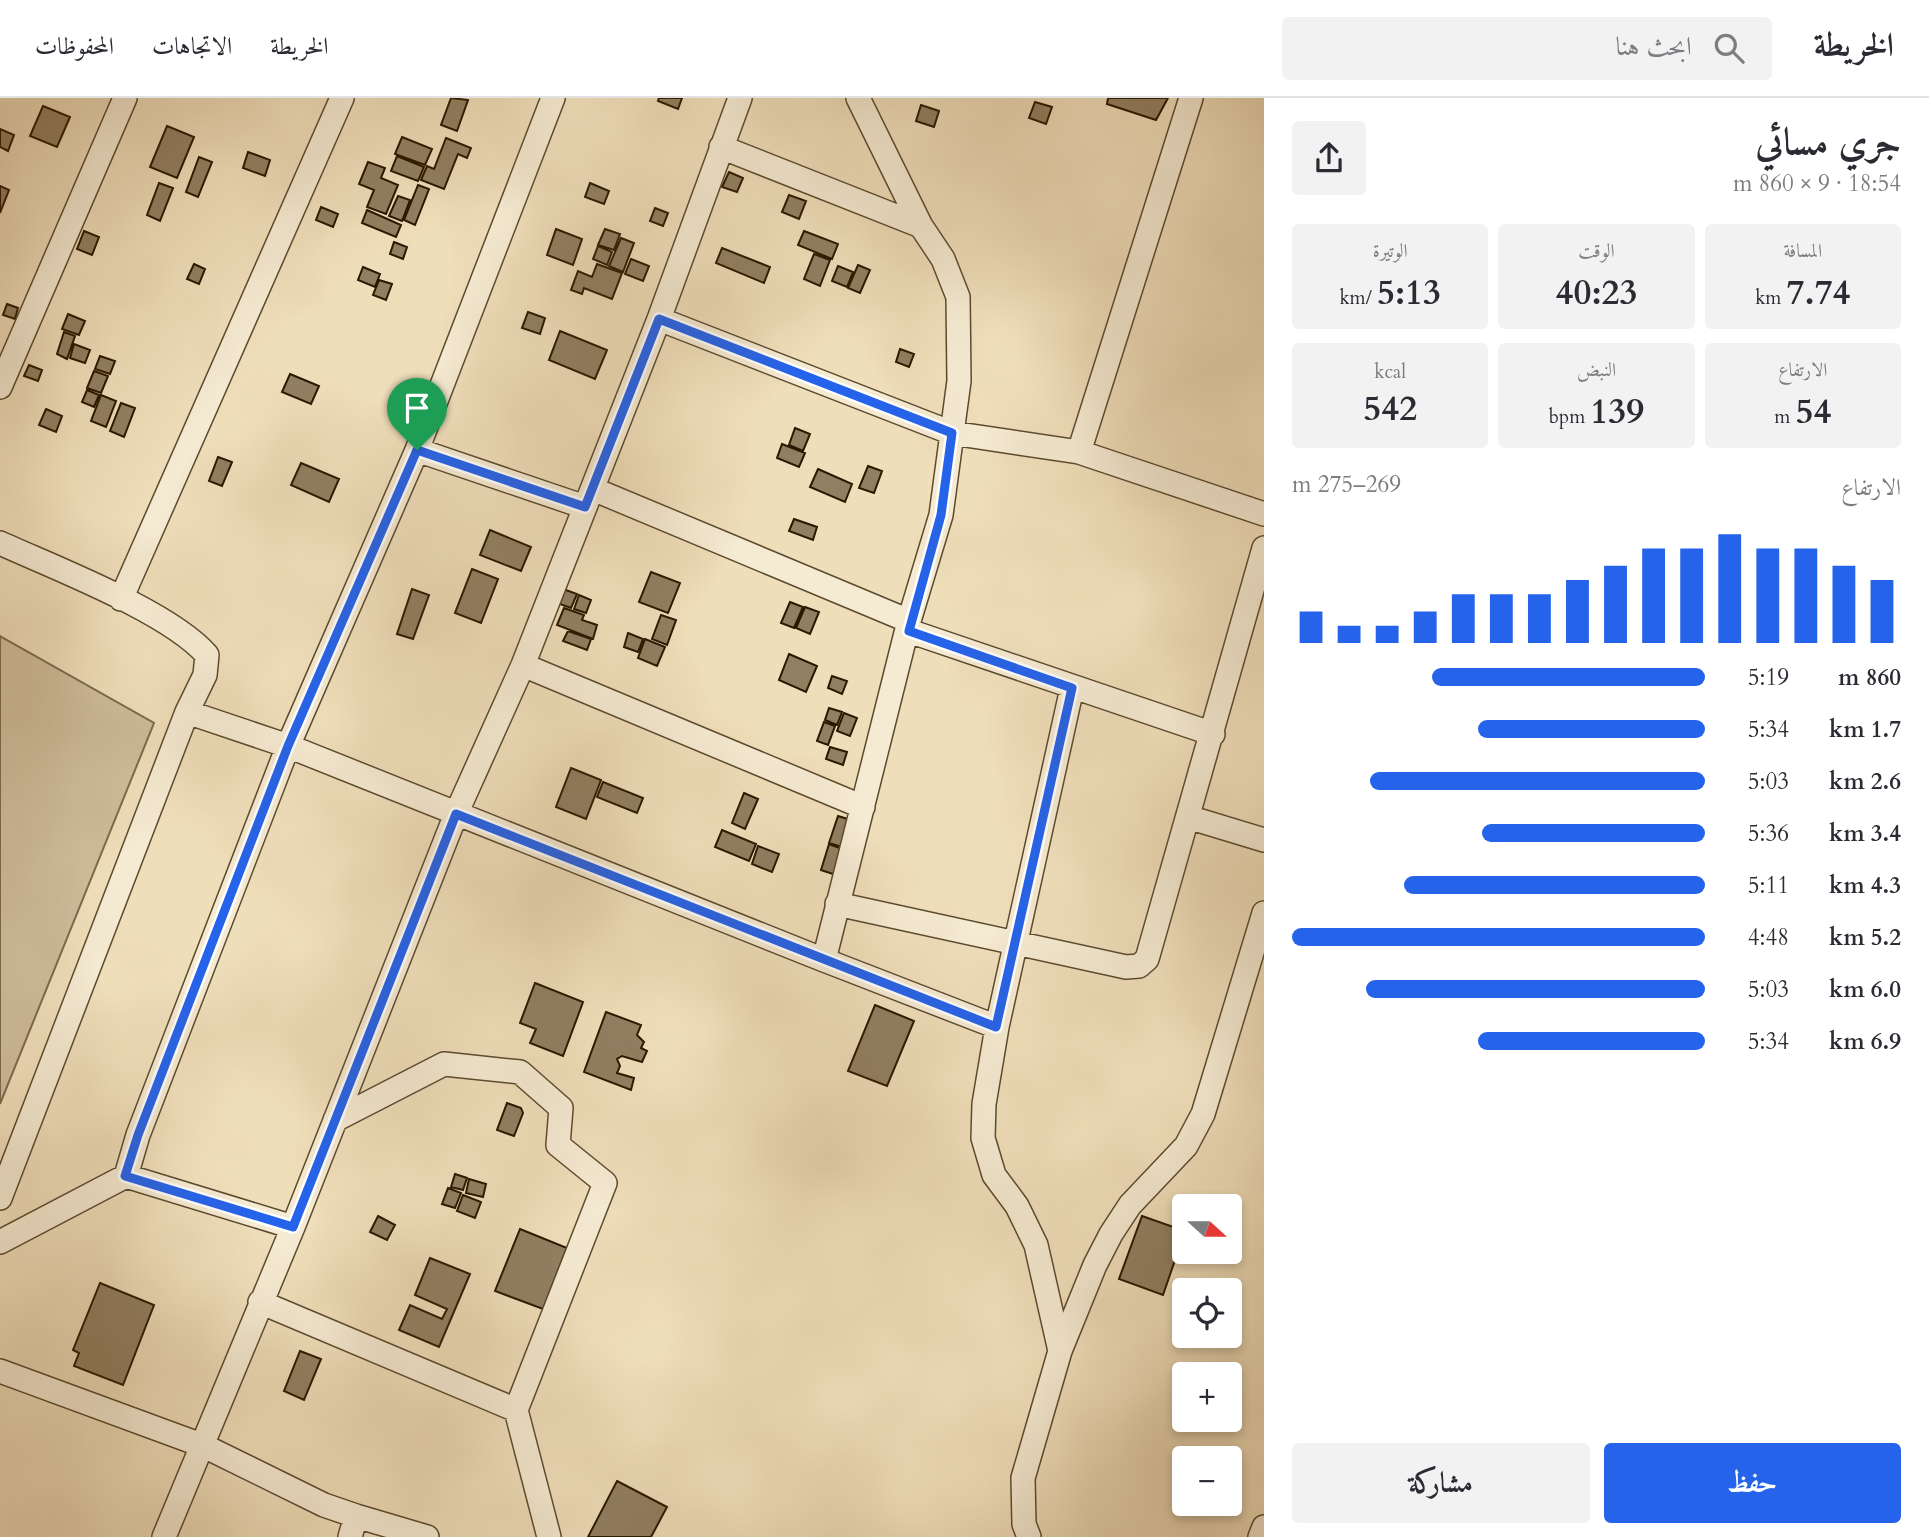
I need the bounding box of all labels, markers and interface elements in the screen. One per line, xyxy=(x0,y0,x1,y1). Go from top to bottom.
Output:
search box xyxy=(1282,17,1772,80)
text: الخريطة xyxy=(1814,23,1894,68)
text: ابحث هنا xyxy=(1615,29,1692,64)
icon: search xyxy=(1710,29,1748,67)
text: المحفوظات xyxy=(35,30,114,63)
text: الاتجاهات xyxy=(152,30,232,63)
text: الخريطة xyxy=(270,30,329,63)
text: جري مسائي xyxy=(1755,116,1901,168)
button: share xyxy=(1292,121,1366,195)
text: 18:54 · 9 × 860 m xyxy=(1733,168,1901,199)
text: الوتيرة xyxy=(1373,238,1408,264)
text: الوقت xyxy=(1578,238,1615,264)
text: المسافة xyxy=(1783,238,1822,264)
text: 5:13 xyxy=(1377,269,1441,317)
text: 40:23 xyxy=(1556,269,1637,317)
text: 7.74 xyxy=(1787,269,1850,317)
text: /km xyxy=(1339,285,1377,311)
text: km xyxy=(1755,285,1787,311)
text: النبض xyxy=(1577,357,1616,383)
text: الارتفاع xyxy=(1778,357,1827,383)
text: kcal xyxy=(1374,359,1406,385)
pin xyxy=(387,378,447,450)
text: 542 xyxy=(1363,385,1417,433)
text: 139 xyxy=(1590,388,1644,436)
text: 54 xyxy=(1796,388,1831,436)
icon: arrive xyxy=(398,389,436,427)
text: bpm xyxy=(1549,404,1590,430)
text: m xyxy=(1774,404,1796,430)
text: 269–275 m xyxy=(1292,469,1401,500)
text: الارتفاع xyxy=(1841,472,1901,503)
text: 5:19 xyxy=(1748,662,1789,693)
text: 860 m xyxy=(1838,662,1901,693)
text: 5:34 xyxy=(1748,714,1789,745)
text: 1.7 km xyxy=(1829,714,1901,745)
text: 5:03 xyxy=(1748,766,1789,797)
text: 2.6 km xyxy=(1829,766,1901,797)
text: 5:36 xyxy=(1748,818,1789,849)
text: 3.4 km xyxy=(1829,818,1901,849)
text: 5:11 xyxy=(1748,870,1789,901)
text: 4.3 km xyxy=(1829,870,1901,901)
text: 4:48 xyxy=(1748,922,1789,953)
text: 5.2 km xyxy=(1829,922,1901,953)
text: 5:03 xyxy=(1748,974,1789,1005)
text: 6.0 km xyxy=(1829,974,1901,1005)
text: 5:34 xyxy=(1748,1026,1789,1057)
text: 6.9 km xyxy=(1829,1026,1901,1057)
north arrow xyxy=(1172,1194,1242,1264)
map controls xyxy=(1172,1194,1242,1516)
button: locate xyxy=(1172,1278,1242,1348)
button: + xyxy=(1172,1362,1242,1432)
button: مشاركة xyxy=(1292,1443,1590,1523)
button: حفظ xyxy=(1604,1443,1901,1523)
button: − xyxy=(1172,1446,1242,1516)

